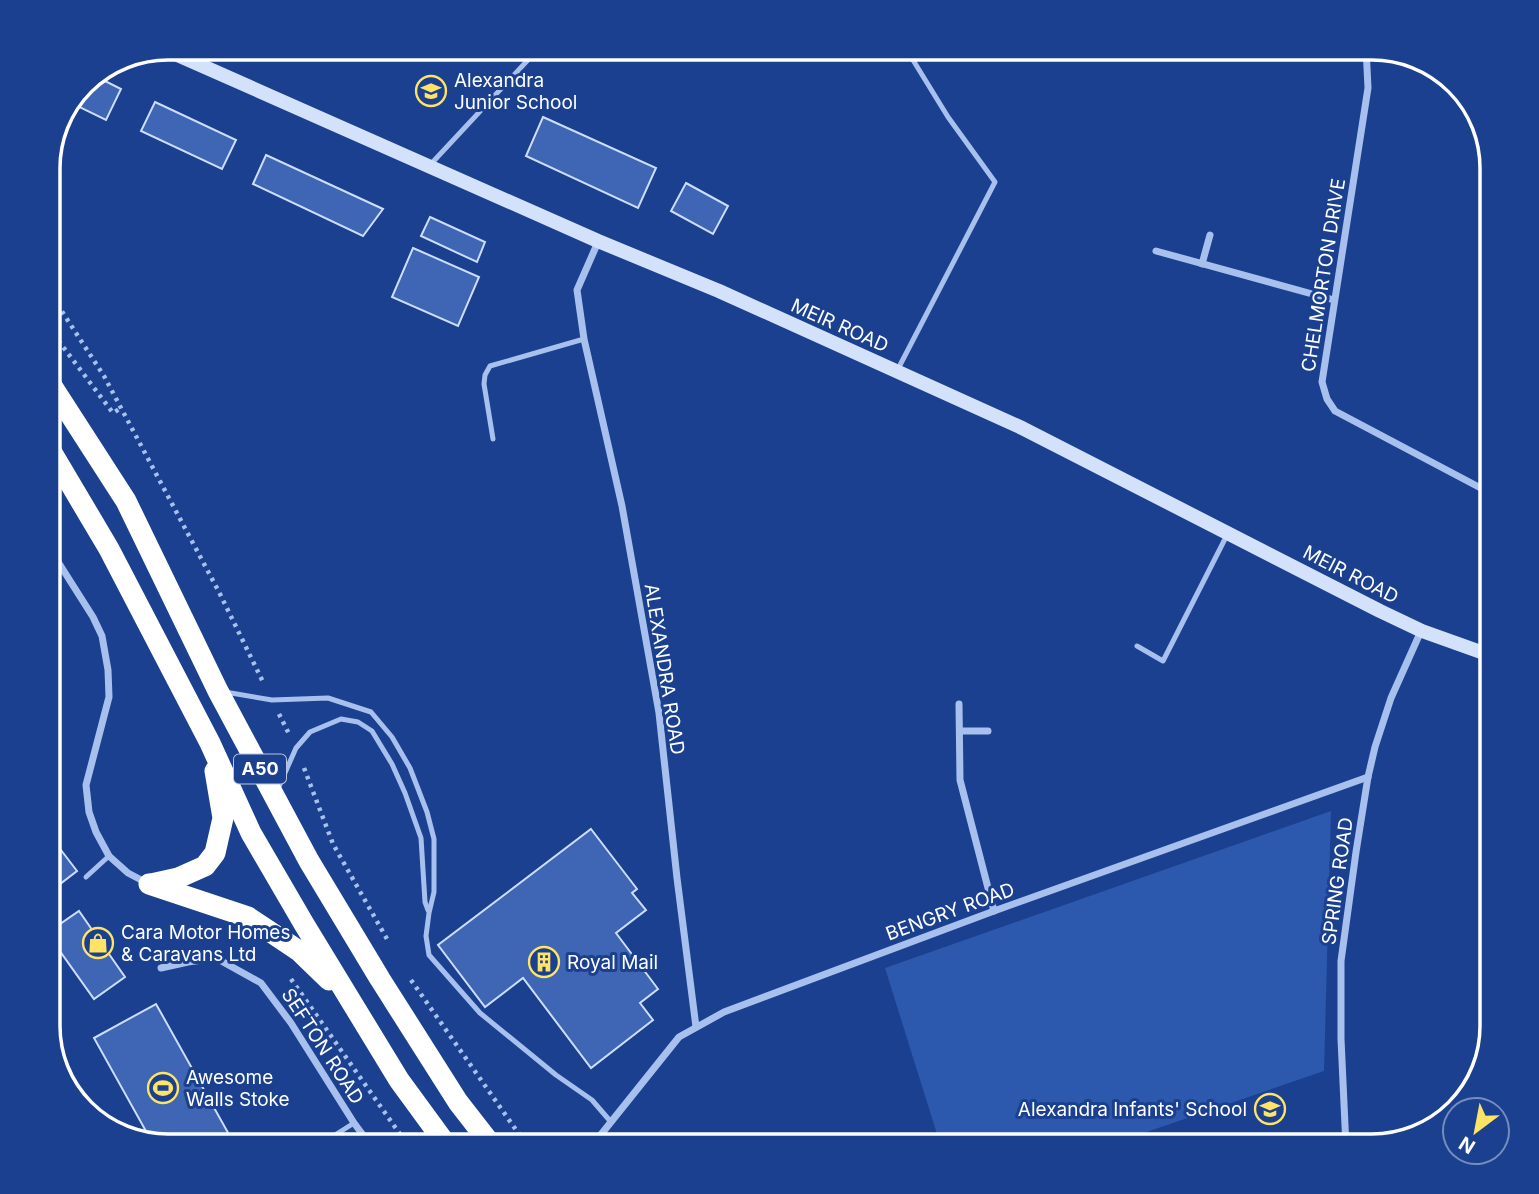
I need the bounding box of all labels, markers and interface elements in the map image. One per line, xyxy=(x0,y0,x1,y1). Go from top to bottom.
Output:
place label: Alexandra Junior School xyxy=(454,69,577,114)
school or university icon: Alexandra Junior School xyxy=(414,74,448,108)
street label: CHELMORTON DRIVE xyxy=(1297,177,1350,373)
street label: MEIR ROAD xyxy=(788,294,892,357)
street label: MEIR ROAD xyxy=(1299,541,1402,608)
street label: ALEXANDRA ROAD xyxy=(640,582,689,756)
road number: A50 xyxy=(234,754,286,784)
street label: SPRING ROAD xyxy=(1317,816,1358,946)
street label: BENGRY ROAD xyxy=(883,878,1018,945)
place label: Cara Motor Homes & Caravans Ltd xyxy=(121,921,290,966)
shop icon: Cara Motor Homes & Caravans Ltd xyxy=(81,926,115,960)
building icon: Royal Mail xyxy=(527,945,561,979)
place label: Royal Mail xyxy=(567,951,658,974)
street label: SEFTON ROAD xyxy=(277,984,369,1109)
place label: Awesome Walls Stoke xyxy=(186,1066,290,1111)
sports icon: Awesome Walls Stoke xyxy=(146,1071,180,1105)
school or university icon: Alexandra Infants' School xyxy=(1253,1092,1287,1126)
north arrow xyxy=(1441,1096,1511,1166)
place label: Alexandra Infants' School xyxy=(1018,1098,1247,1121)
text: N xyxy=(1455,1131,1479,1159)

